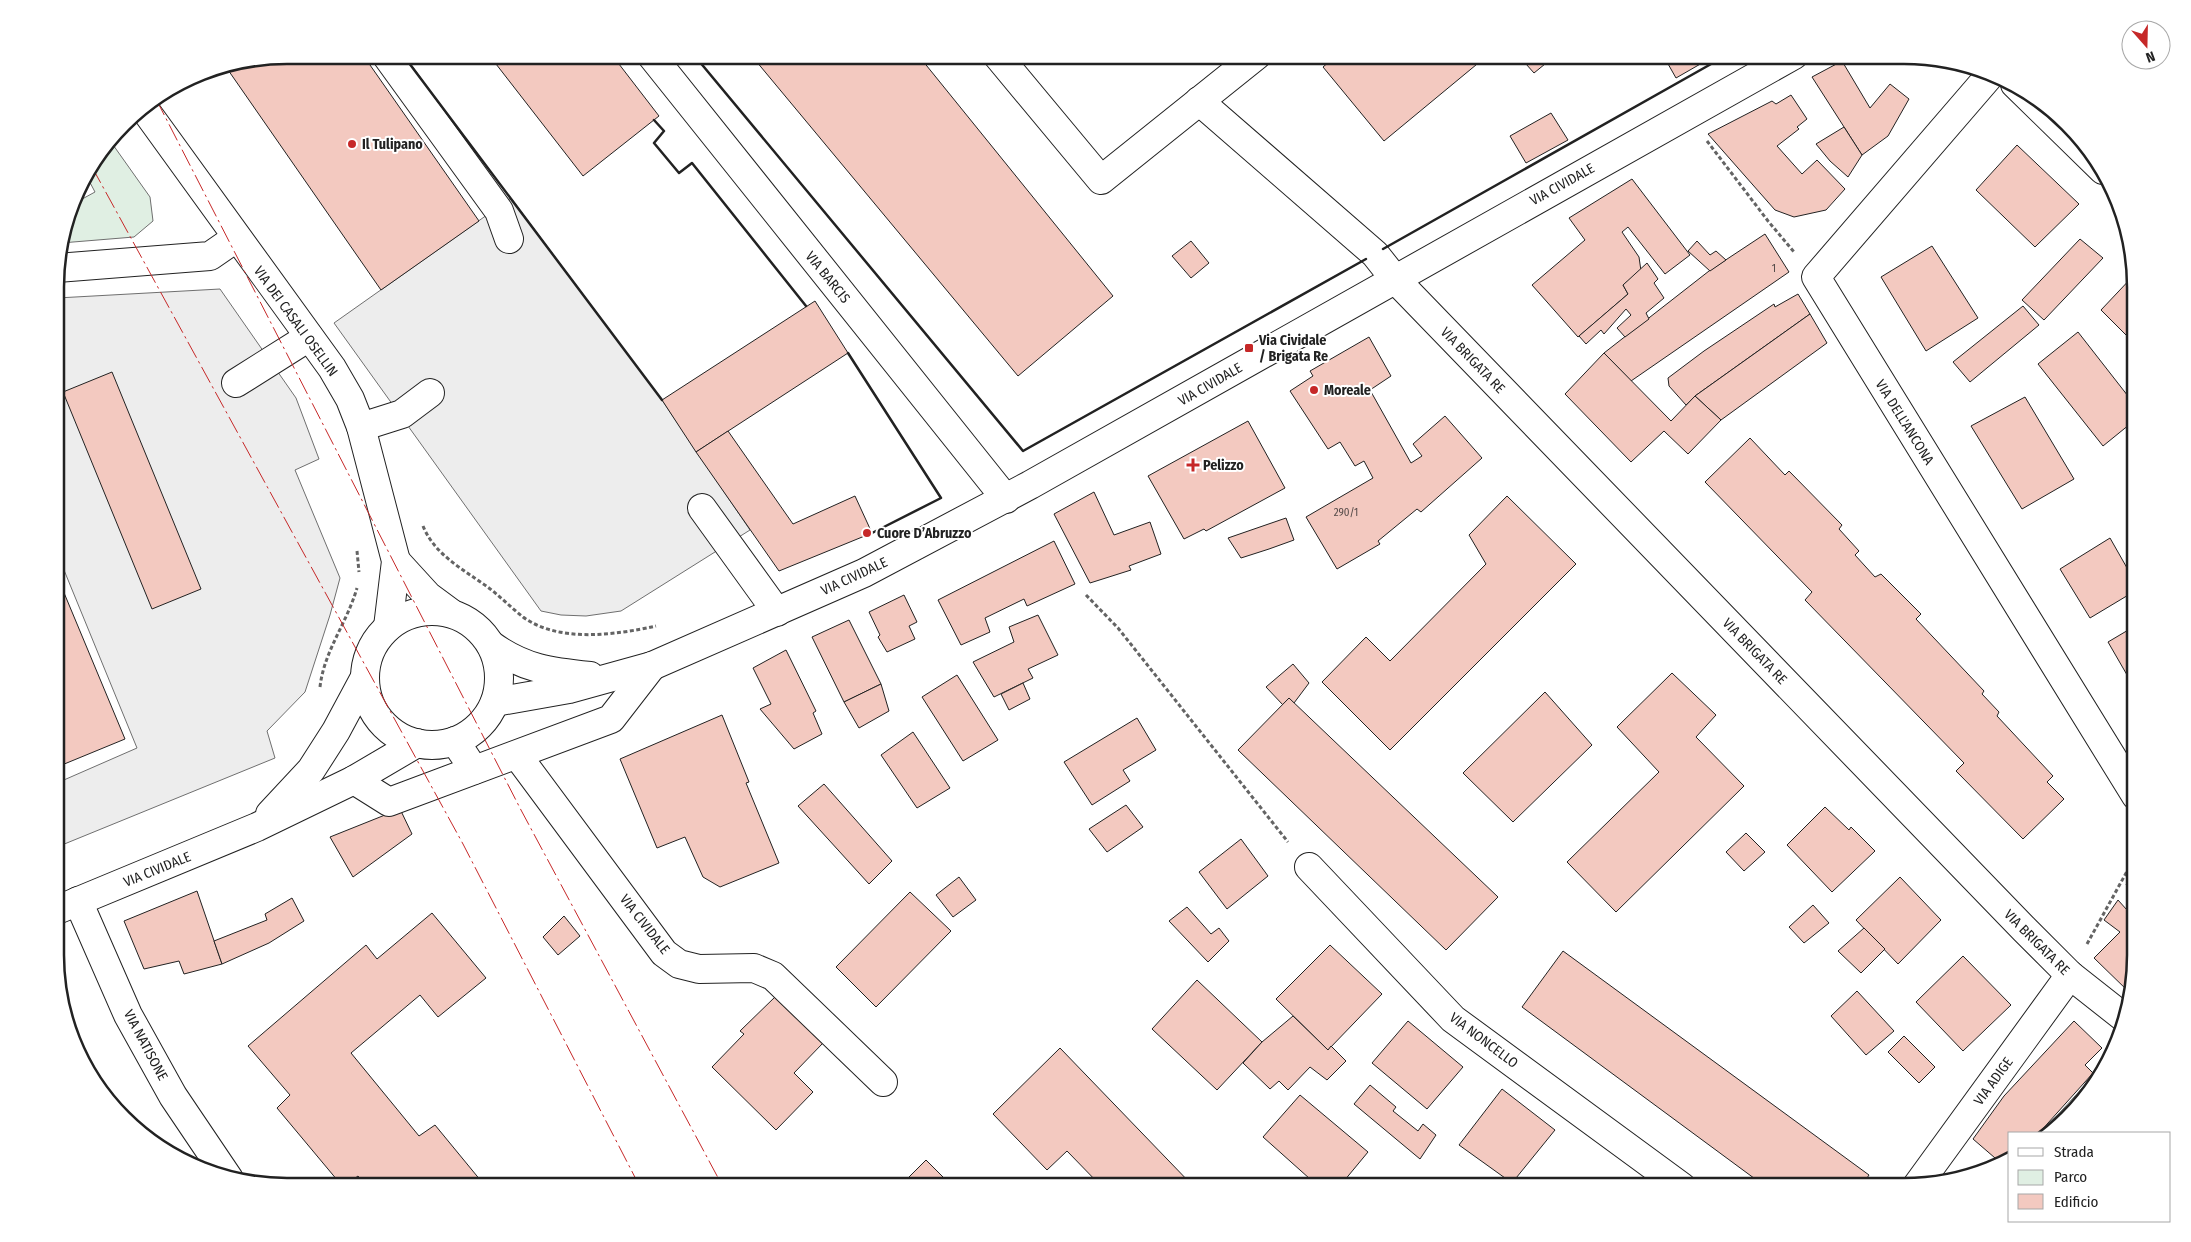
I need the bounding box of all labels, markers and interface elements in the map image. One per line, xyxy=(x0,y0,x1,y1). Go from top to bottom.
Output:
north arrow xyxy=(2121,20,2171,70)
text: N xyxy=(2143,47,2157,66)
place label: Il Tulipano xyxy=(362,136,423,153)
marker: Il Tulipano xyxy=(346,138,358,150)
street label: VIA CIVIDALE xyxy=(1527,160,1598,209)
street label: VIA BARCIS xyxy=(802,248,854,307)
house number: 1 xyxy=(1772,262,1776,275)
street label: VIA DEI CASALI OSELLIN xyxy=(250,263,341,380)
street label: VIA BRIGATA RE xyxy=(1437,324,1509,397)
place label: Via Cividale / Brigata Re xyxy=(1258,332,1328,365)
marker: Via Cividale / Brigata Re xyxy=(1243,342,1255,354)
street label: VIA CIVIDALE xyxy=(1175,359,1246,410)
street label: VIA DELL'ANCONA xyxy=(1872,377,1938,468)
place label: Moreale xyxy=(1324,382,1371,399)
marker: Moreale xyxy=(1308,384,1320,396)
place label: Pelizzo xyxy=(1203,457,1244,474)
marker: Pelizzo xyxy=(1187,459,1199,471)
house number: 290/1 xyxy=(1334,506,1358,519)
place label: Cuore D’Abruzzo xyxy=(877,525,972,542)
marker: Cuore D’Abruzzo xyxy=(861,527,873,539)
street label: VIA CIVIDALE xyxy=(818,554,890,599)
street label: VIA BRIGATA RE xyxy=(1719,615,1791,688)
street label: VIA CIVIDALE xyxy=(121,848,194,891)
street label: VIA CIVIDALE xyxy=(616,891,673,958)
street label: VIA BRIGATA RE xyxy=(2000,906,2073,979)
street label: VIA NATISONE xyxy=(120,1007,171,1084)
street label: VIA NONCELLO xyxy=(1446,1009,1522,1072)
street label: VIA ADIGE xyxy=(1970,1054,2017,1109)
legend xyxy=(2008,1132,2171,1222)
text: Strada xyxy=(2054,1143,2094,1161)
text: Parco xyxy=(2054,1168,2087,1186)
text: Edificio xyxy=(2054,1193,2099,1211)

